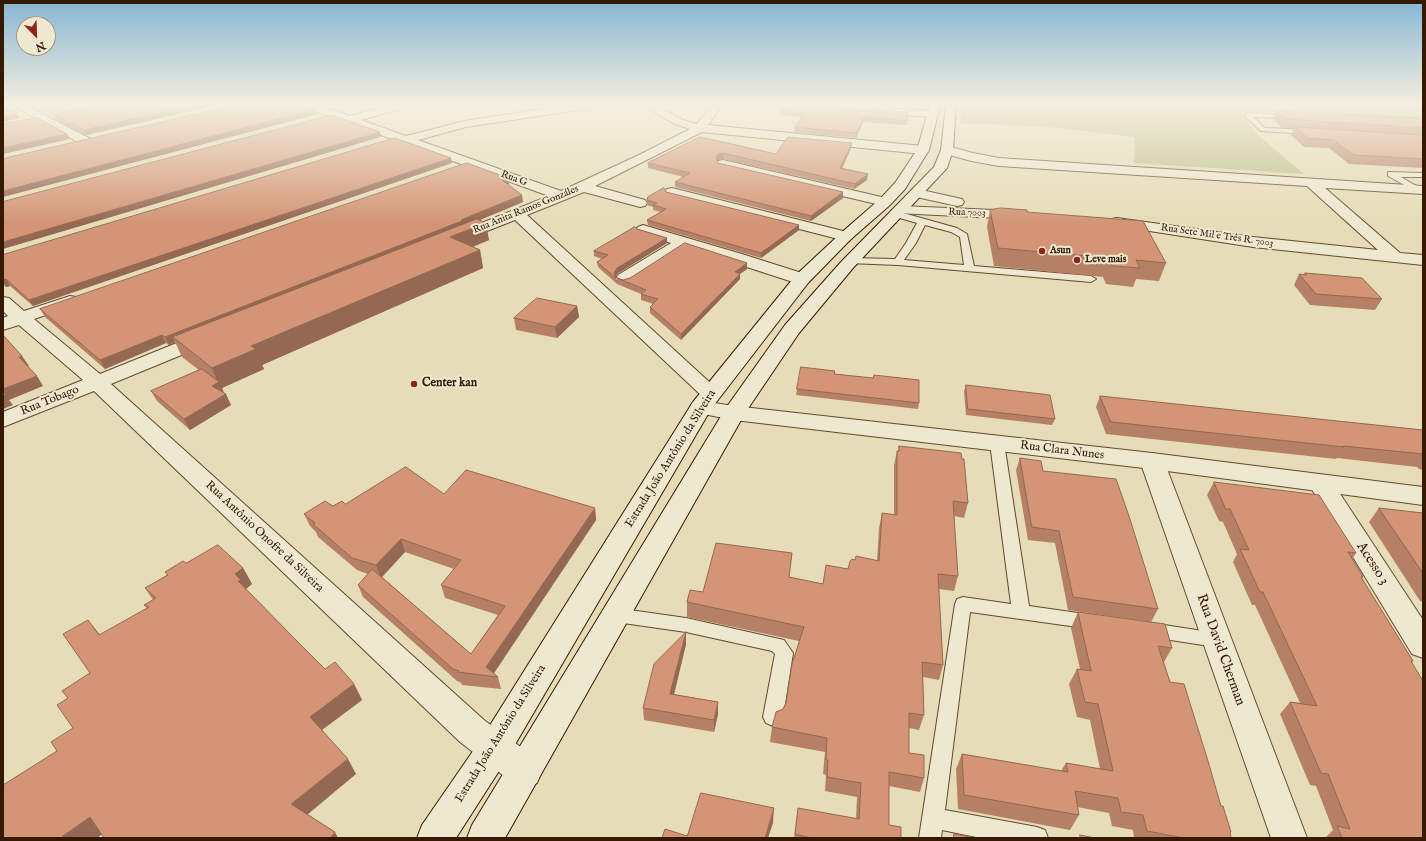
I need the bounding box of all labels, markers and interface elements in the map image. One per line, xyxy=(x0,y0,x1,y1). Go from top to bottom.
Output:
north arrow xyxy=(16,16,56,56)
text: N xyxy=(33,38,47,54)
street label: Rua G xyxy=(499,169,529,189)
street label: Rua Anita Ramos Gonzáles xyxy=(471,183,581,237)
street label: Rua 7003 xyxy=(948,206,986,220)
street label: Rua Sete Mil e Três R. 7003 xyxy=(1160,222,1274,250)
place label: Asun xyxy=(1050,245,1071,257)
marker: Asun xyxy=(1037,246,1047,256)
place label: Leve mais xyxy=(1085,254,1126,266)
marker: Leve mais xyxy=(1072,255,1082,265)
place label: Center kan xyxy=(422,377,477,391)
marker: Center kan xyxy=(409,379,419,389)
street label: Rua Tobago xyxy=(19,383,81,419)
street label: Estrada João Antônio da Silveira xyxy=(623,387,719,531)
street label: Rua Clara Nunes xyxy=(1019,439,1105,463)
street label: Rua Antônio Onofre da Silveira xyxy=(202,478,326,596)
street label: Acesso 3 xyxy=(1352,539,1392,589)
street label: Rua David Cherman xyxy=(1192,592,1248,708)
street label: Estrada João Antônio da Silveira xyxy=(453,662,549,806)

